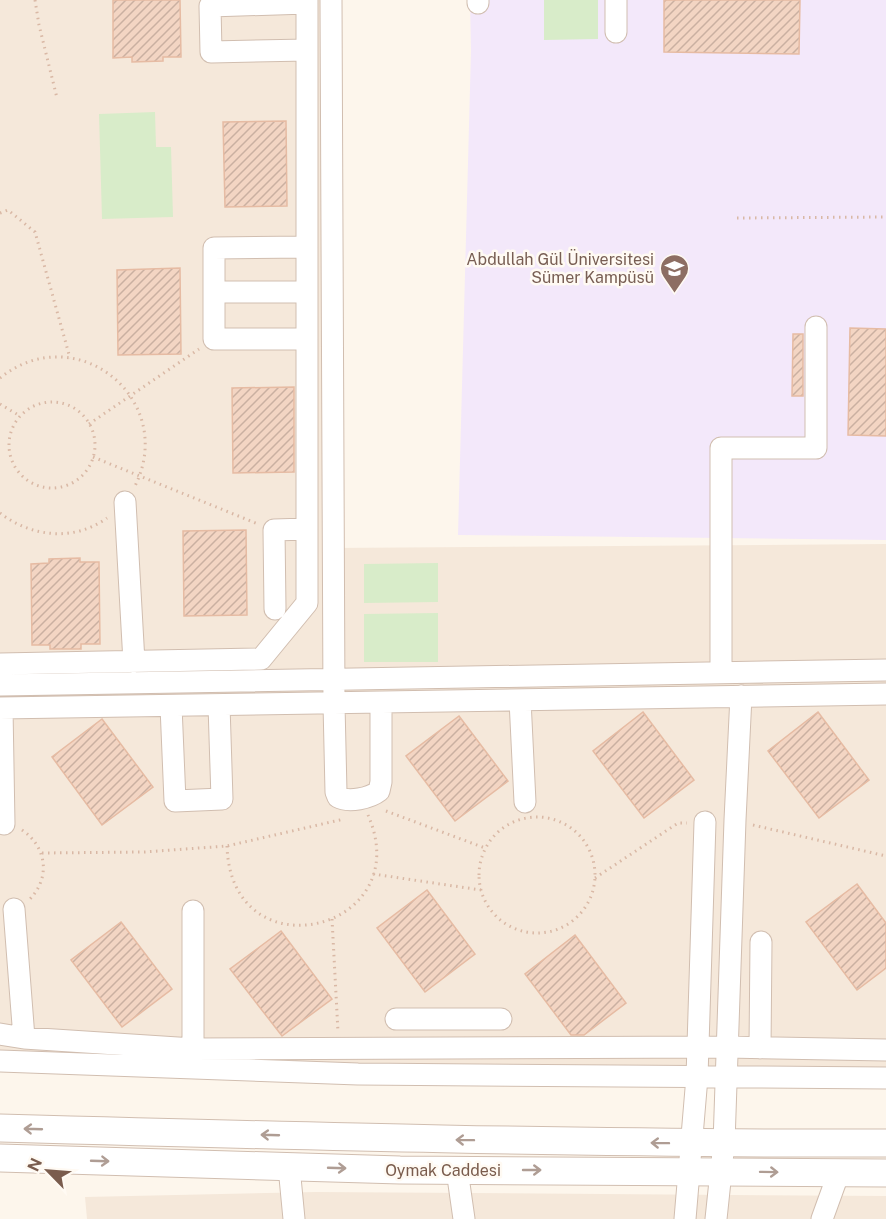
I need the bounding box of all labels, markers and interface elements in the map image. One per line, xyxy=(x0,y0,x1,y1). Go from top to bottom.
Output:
place label: Abdullah Gül Üniversitesi Sümer Kampüsü xyxy=(466,249,654,287)
school or university icon: Abdullah Gül Üniversitesi Sümer Kampüsü xyxy=(659,252,691,294)
one-way arrow xyxy=(23,1123,43,1135)
one-way arrow xyxy=(260,1130,280,1141)
one-way arrow xyxy=(455,1134,475,1146)
one-way arrow xyxy=(650,1137,670,1149)
north arrow xyxy=(18,1141,78,1201)
text: N xyxy=(24,1155,46,1175)
one-way arrow xyxy=(90,1155,110,1167)
street label: Oymak Caddesi xyxy=(385,1161,501,1180)
one-way arrow xyxy=(327,1163,347,1174)
one-way arrow xyxy=(522,1164,542,1176)
one-way arrow xyxy=(759,1166,779,1178)

